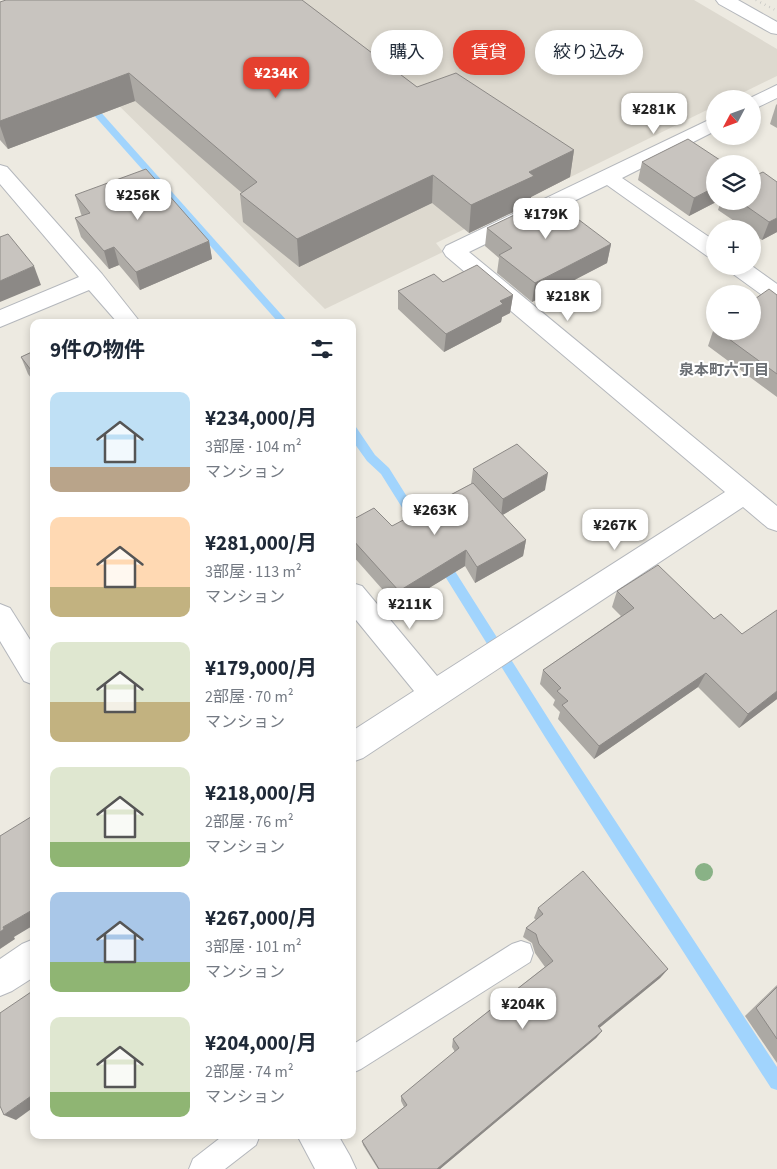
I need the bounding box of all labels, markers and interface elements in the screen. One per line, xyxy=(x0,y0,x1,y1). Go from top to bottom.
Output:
chip: 購入 xyxy=(371,30,443,75)
chip: 賃貸 xyxy=(453,30,525,75)
chip: 絞り込み xyxy=(535,30,643,75)
pin: ¥234K xyxy=(241,56,311,99)
text: ¥234K xyxy=(254,62,298,84)
north arrow xyxy=(706,90,761,145)
map controls xyxy=(706,90,761,340)
pin: ¥281K xyxy=(619,92,689,135)
text: ¥281K xyxy=(632,98,676,120)
button: layers xyxy=(706,155,761,210)
pin: ¥256K xyxy=(103,178,173,221)
text: ¥256K xyxy=(116,184,160,206)
pin: ¥179K xyxy=(511,198,581,240)
text: ¥179K xyxy=(524,203,568,225)
button: + xyxy=(706,220,761,275)
pin: ¥218K xyxy=(533,280,603,322)
text: ¥218K xyxy=(546,285,590,307)
button: − xyxy=(706,285,761,340)
text: 9件の物件 xyxy=(50,335,145,365)
icon: filters xyxy=(308,335,336,363)
district label: 泉本町六丁目 xyxy=(679,360,769,381)
text: ¥234,000/月 xyxy=(205,403,317,433)
icon: home xyxy=(90,412,150,472)
text: 3部屋 · 104 m² xyxy=(205,436,302,458)
text: マンション xyxy=(205,461,285,483)
pin: ¥263K xyxy=(400,494,470,536)
text: ¥263K xyxy=(413,499,457,521)
pin: ¥267K xyxy=(580,508,650,551)
text: ¥267K xyxy=(593,514,637,536)
text: ¥281,000/月 xyxy=(205,528,317,558)
icon: home xyxy=(90,537,150,597)
text: 3部屋 · 113 m² xyxy=(205,561,302,583)
text: マンション xyxy=(205,586,285,608)
pin: ¥211K xyxy=(375,588,445,630)
text: ¥211K xyxy=(388,593,432,615)
text: ¥179,000/月 xyxy=(205,653,317,683)
icon: home xyxy=(90,662,150,722)
text: 2部屋 · 70 m² xyxy=(205,686,294,708)
text: マンション xyxy=(205,711,285,733)
text: ¥218,000/月 xyxy=(205,778,317,808)
icon: home xyxy=(90,787,150,847)
text: 2部屋 · 76 m² xyxy=(205,811,294,833)
text: マンション xyxy=(205,836,285,858)
text: ¥267,000/月 xyxy=(205,903,317,933)
icon: home xyxy=(90,912,150,972)
text: 3部屋 · 101 m² xyxy=(205,936,302,958)
text: マンション xyxy=(205,961,285,983)
pin: ¥204K xyxy=(488,988,558,1030)
text: ¥204K xyxy=(501,993,545,1015)
text: ¥204,000/月 xyxy=(205,1028,317,1058)
icon: home xyxy=(90,1037,150,1097)
text: 2部屋 · 74 m² xyxy=(205,1061,294,1083)
text: マンション xyxy=(205,1086,285,1108)

